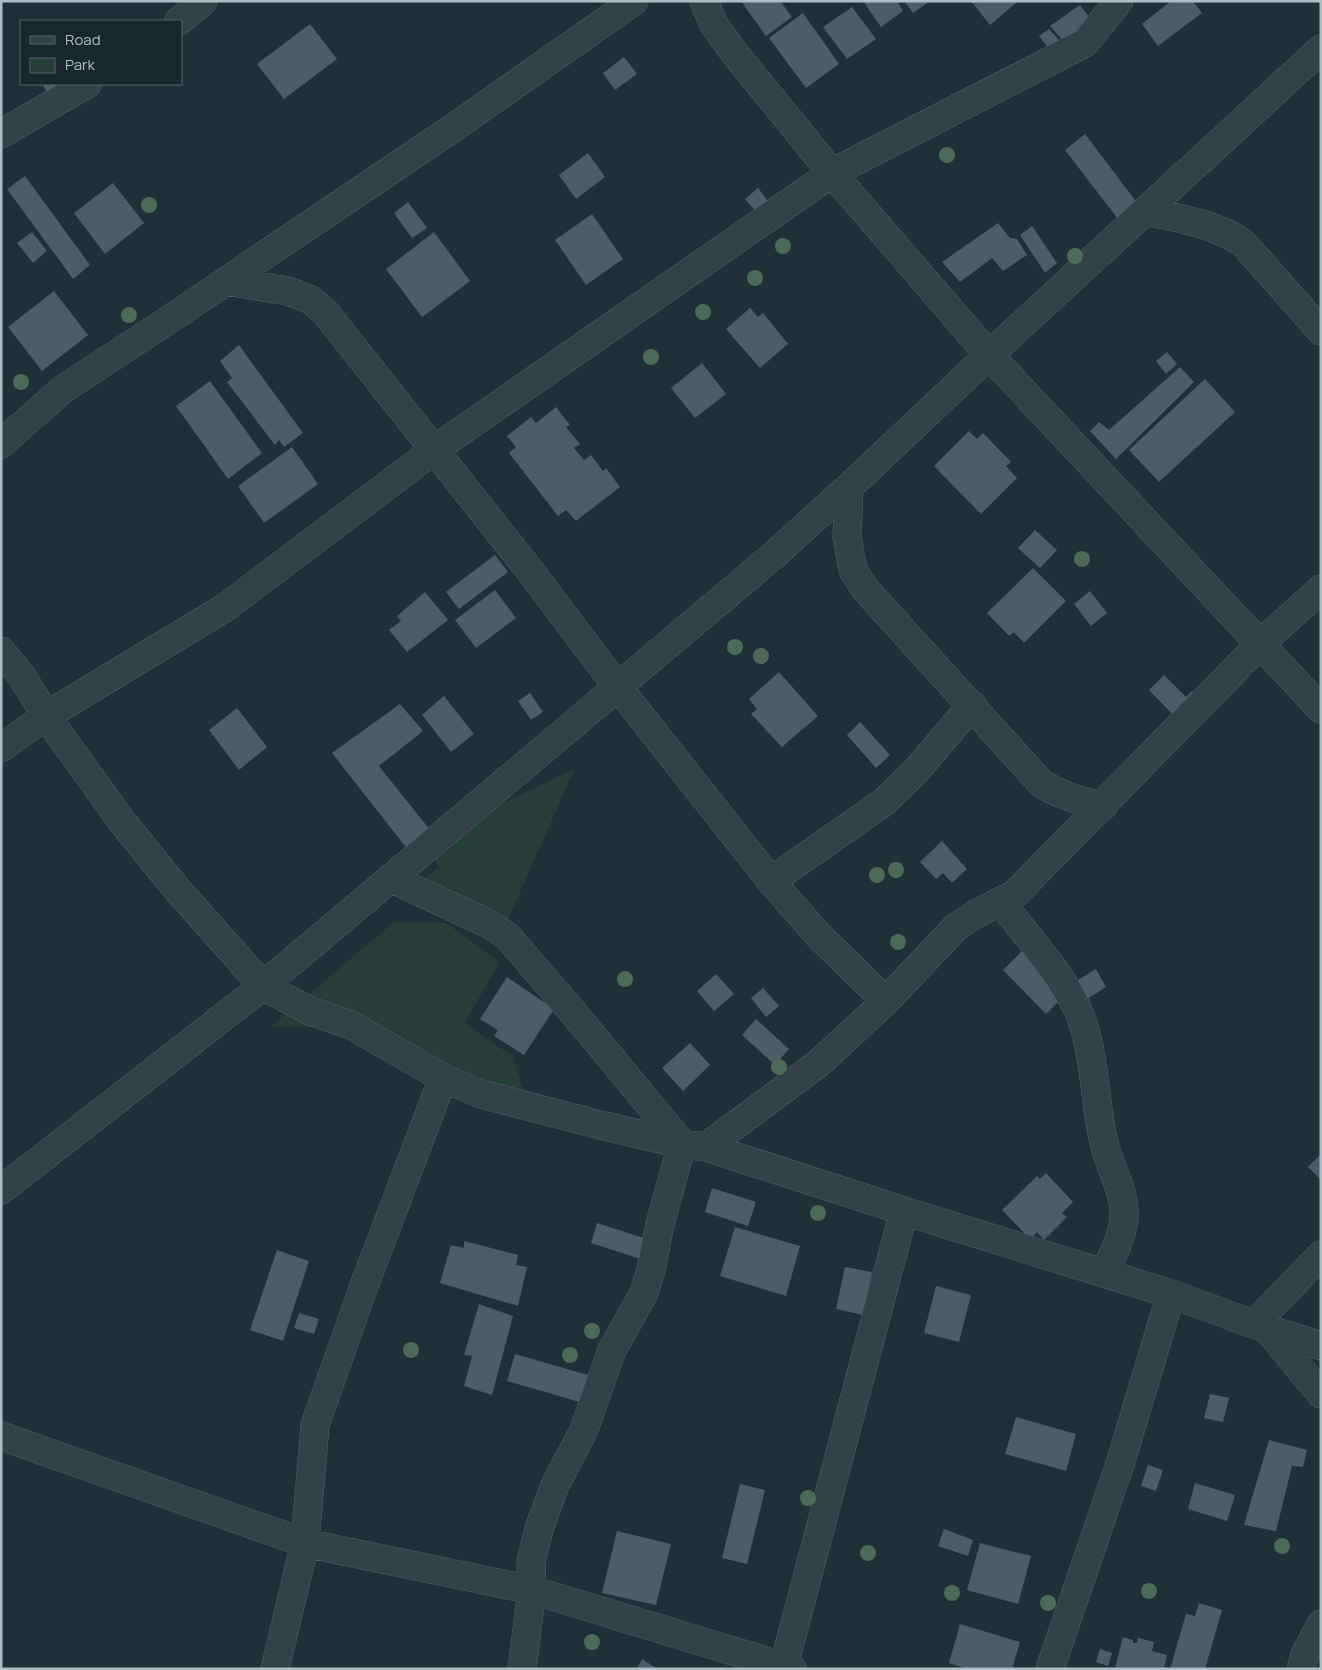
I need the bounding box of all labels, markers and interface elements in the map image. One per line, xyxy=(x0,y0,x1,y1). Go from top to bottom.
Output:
legend xyxy=(20,20,182,85)
text: Road xyxy=(65,29,101,50)
text: Park xyxy=(65,54,95,75)

